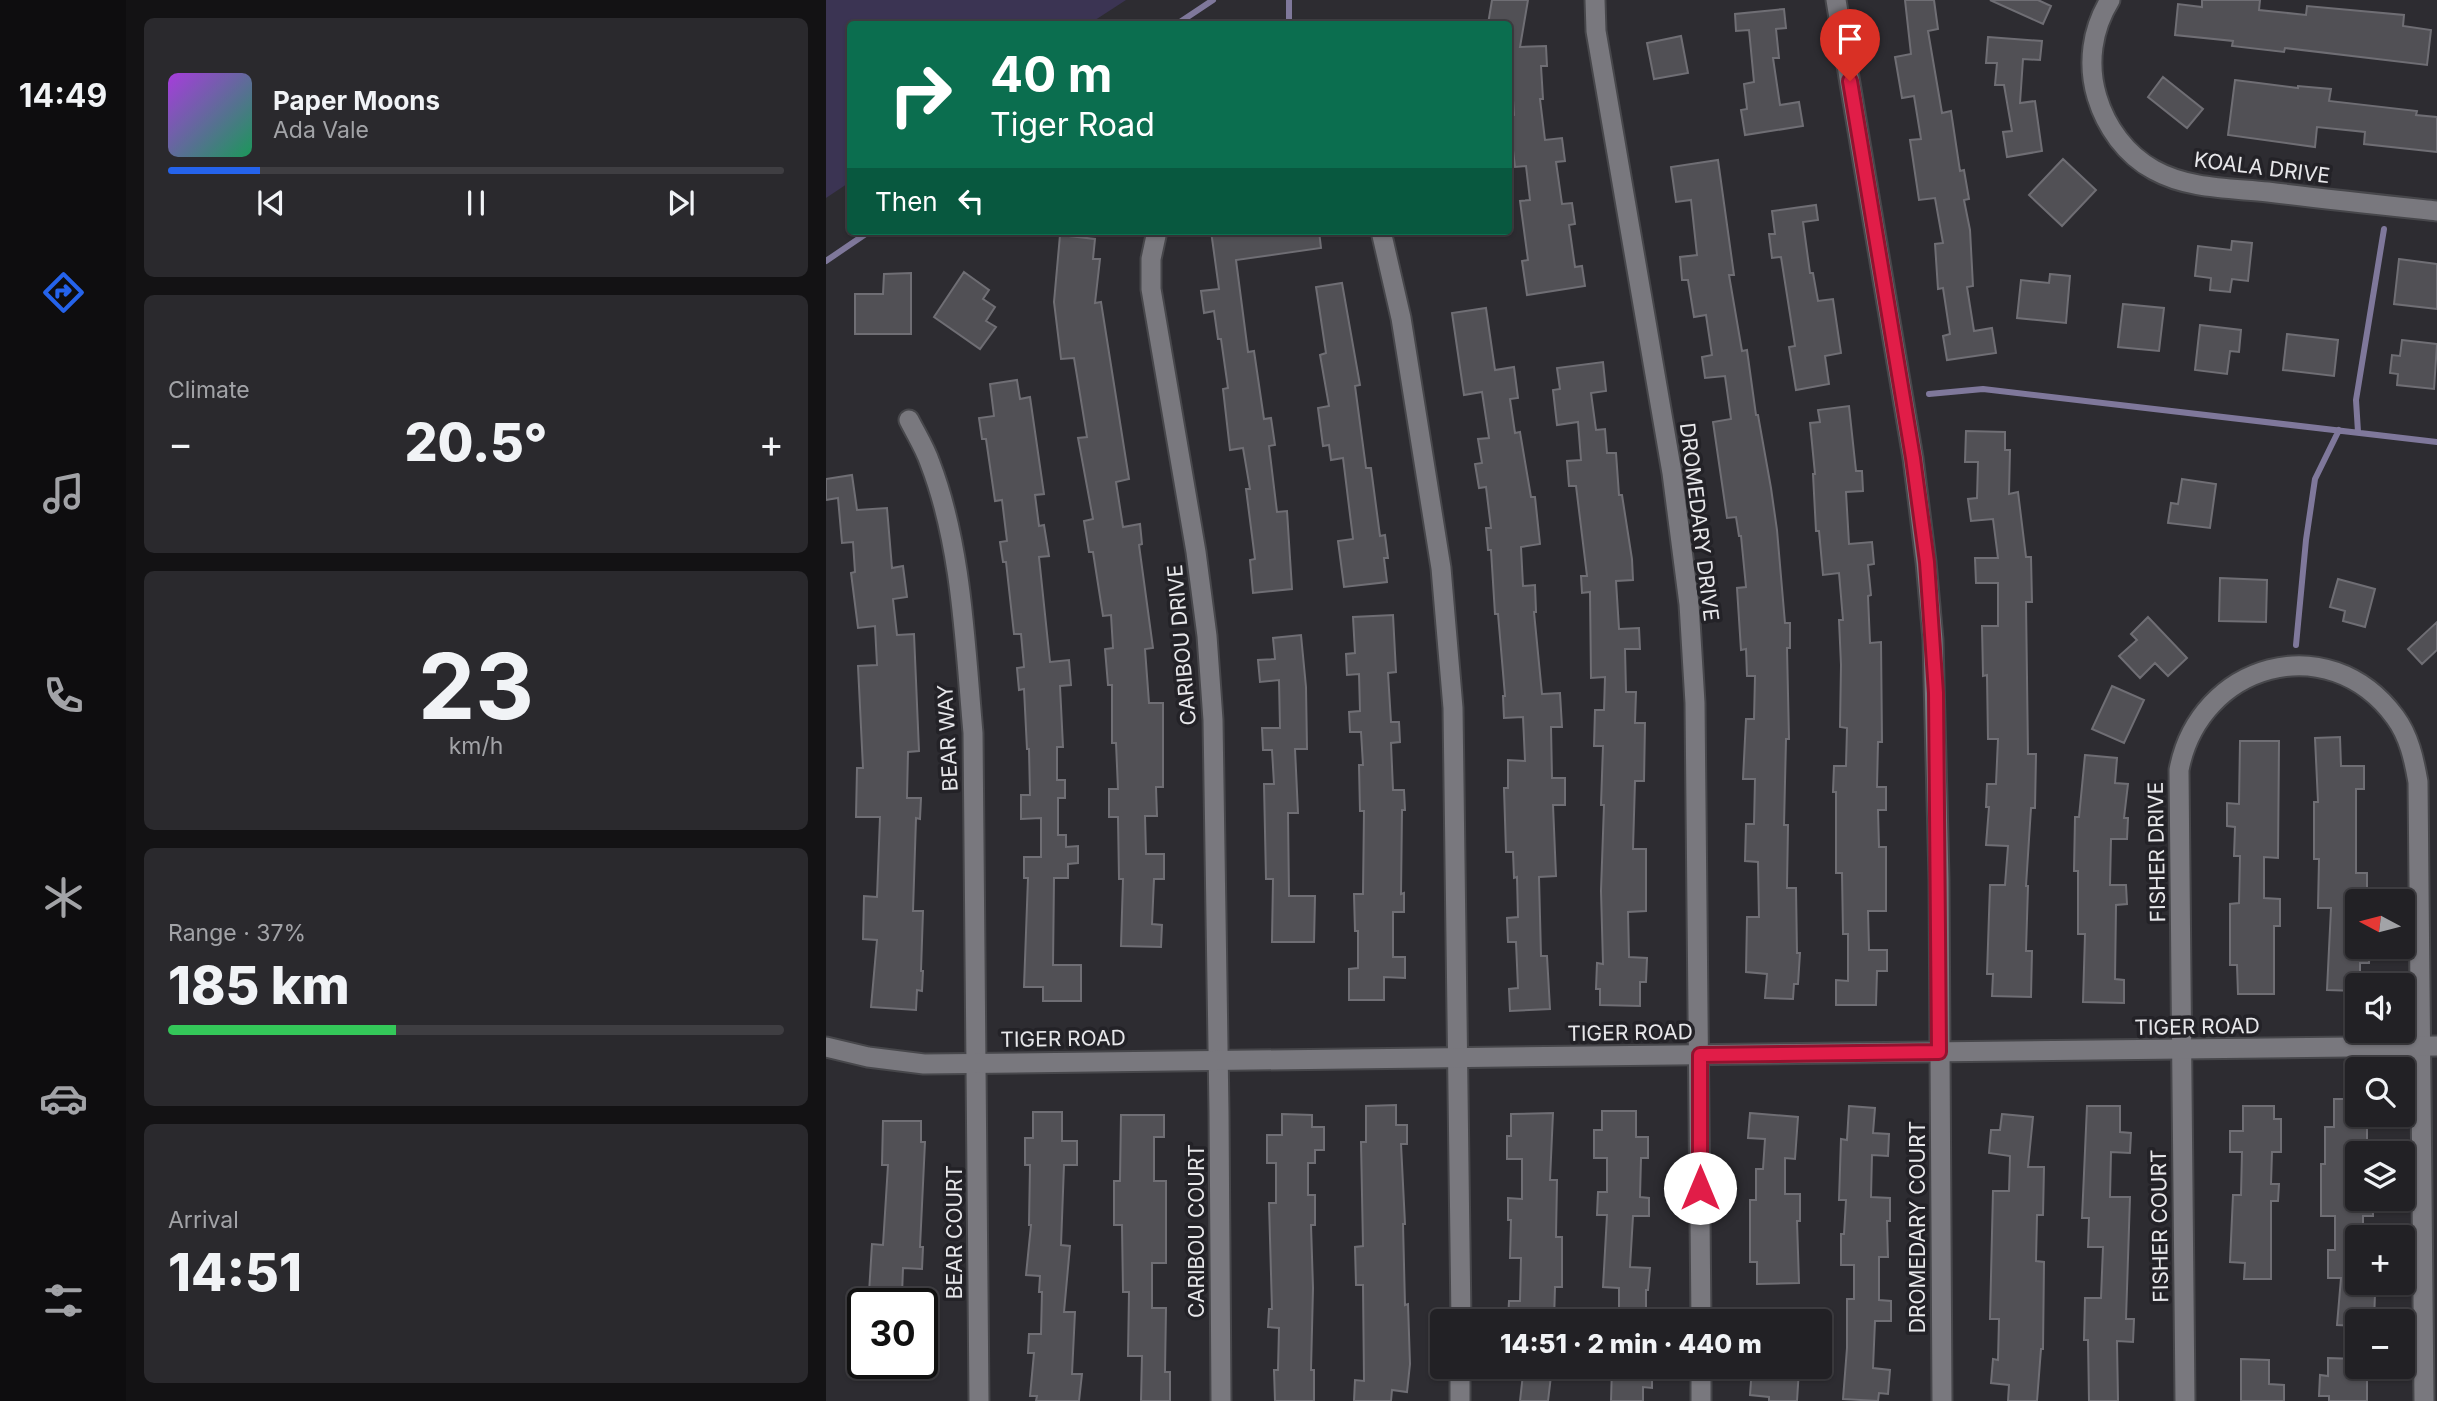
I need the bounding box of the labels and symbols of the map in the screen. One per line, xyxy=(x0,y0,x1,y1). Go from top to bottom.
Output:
pin xyxy=(1820,9,1880,81)
street label: KOALA DRIVE xyxy=(2193,147,2332,188)
street label: DROMEDARY DRIVE xyxy=(1675,421,1724,623)
street label: CARIBOU DRIVE xyxy=(1162,564,1201,726)
street label: BEAR WAY xyxy=(932,684,963,792)
street label: FISHER DRIVE xyxy=(2143,782,2170,923)
north arrow xyxy=(2345,889,2415,959)
street label: TIGER ROAD xyxy=(2134,1013,2260,1040)
street label: TIGER ROAD xyxy=(1567,1019,1693,1046)
street label: TIGER ROAD xyxy=(1000,1025,1126,1052)
street label: DROMEDARY COURT xyxy=(1905,1121,1930,1333)
street label: CARIBOU COURT xyxy=(1184,1144,1209,1318)
street label: FISHER COURT xyxy=(2146,1149,2173,1303)
position arrow xyxy=(1663,1151,1737,1225)
street label: BEAR COURT xyxy=(942,1165,967,1299)
speed limit sign: 30 xyxy=(847,1288,938,1379)

